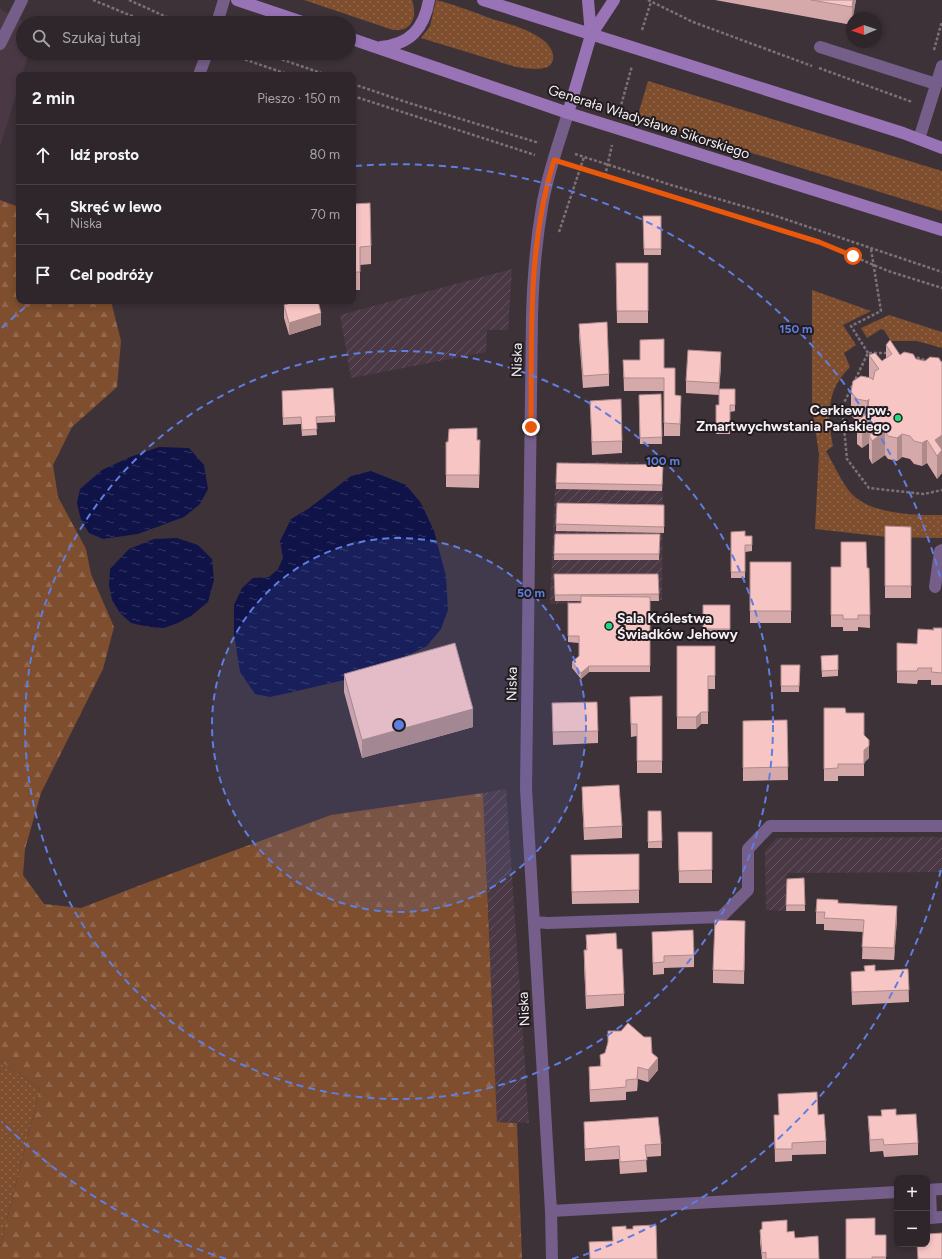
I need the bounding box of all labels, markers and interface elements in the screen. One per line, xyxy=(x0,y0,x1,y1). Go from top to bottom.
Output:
north arrow xyxy=(846,12,882,48)
search box xyxy=(16,16,356,60)
icon: search xyxy=(30,27,52,49)
text: Szukaj tutaj xyxy=(62,29,141,47)
street label: Generała Władysława Sikorskiego xyxy=(546,81,752,163)
text: 2 min xyxy=(32,88,75,108)
text: Pieszo · 150 m xyxy=(257,91,340,106)
icon: ahead xyxy=(32,144,54,166)
text: Idź prosto xyxy=(70,146,139,164)
text: 80 m xyxy=(309,147,340,162)
text: Skręć w lewo xyxy=(70,198,162,216)
icon: left xyxy=(32,204,54,226)
text: 70 m xyxy=(310,207,340,222)
text: Niska xyxy=(70,216,102,231)
route start xyxy=(844,247,862,265)
icon: arrive xyxy=(32,264,54,286)
text: Cel podróży xyxy=(70,266,153,284)
text: 150 m xyxy=(779,322,813,336)
street label: Niska xyxy=(508,343,526,377)
place label: Cerkiew pw. Zmartwychwstania Pańskiego xyxy=(696,402,890,435)
marker: Cerkiew pw. Zmartwychwstania Pańskiego xyxy=(893,413,903,423)
route end xyxy=(522,418,540,436)
text: 100 m xyxy=(646,454,680,468)
text: 50 m xyxy=(517,586,545,600)
place label: Sala Królestwa Świadków Jehowy xyxy=(617,610,739,643)
marker: Sala Królestwa Świadków Jehowy xyxy=(604,621,614,631)
street label: Niska xyxy=(503,667,521,701)
centre of rings xyxy=(392,718,406,732)
street label: Niska xyxy=(515,991,533,1027)
map controls xyxy=(894,1175,930,1247)
button: + xyxy=(894,1175,930,1211)
button: − xyxy=(894,1211,930,1247)

